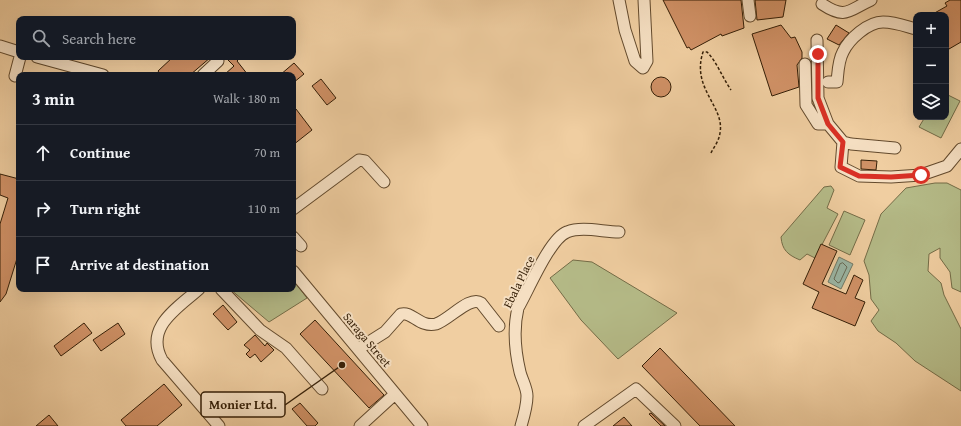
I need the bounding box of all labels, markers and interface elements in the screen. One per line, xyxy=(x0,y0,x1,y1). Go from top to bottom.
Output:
map controls xyxy=(913,12,949,120)
button: + xyxy=(913,12,949,48)
search box xyxy=(16,16,296,60)
icon: search xyxy=(30,27,52,49)
text: Search here xyxy=(62,28,136,49)
route end xyxy=(809,45,827,63)
button: − xyxy=(913,48,949,84)
button: layers xyxy=(913,84,949,120)
text: 3 min xyxy=(32,86,74,111)
text: Walk · 180 m xyxy=(213,89,280,108)
icon: ahead xyxy=(32,142,54,164)
text: Continue xyxy=(70,142,131,163)
text: 70 m xyxy=(254,143,280,162)
route start xyxy=(912,166,930,184)
icon: right xyxy=(32,198,54,220)
text: Turn right xyxy=(70,198,141,219)
text: 110 m xyxy=(248,199,280,218)
street label: Ebala Place xyxy=(499,253,539,311)
icon: arrive xyxy=(32,254,54,276)
text: Arrive at destination xyxy=(70,254,209,275)
street label: Saraga Street xyxy=(339,309,396,371)
callout: Monier Ltd. xyxy=(201,392,285,417)
text: Monier Ltd. xyxy=(209,395,277,414)

